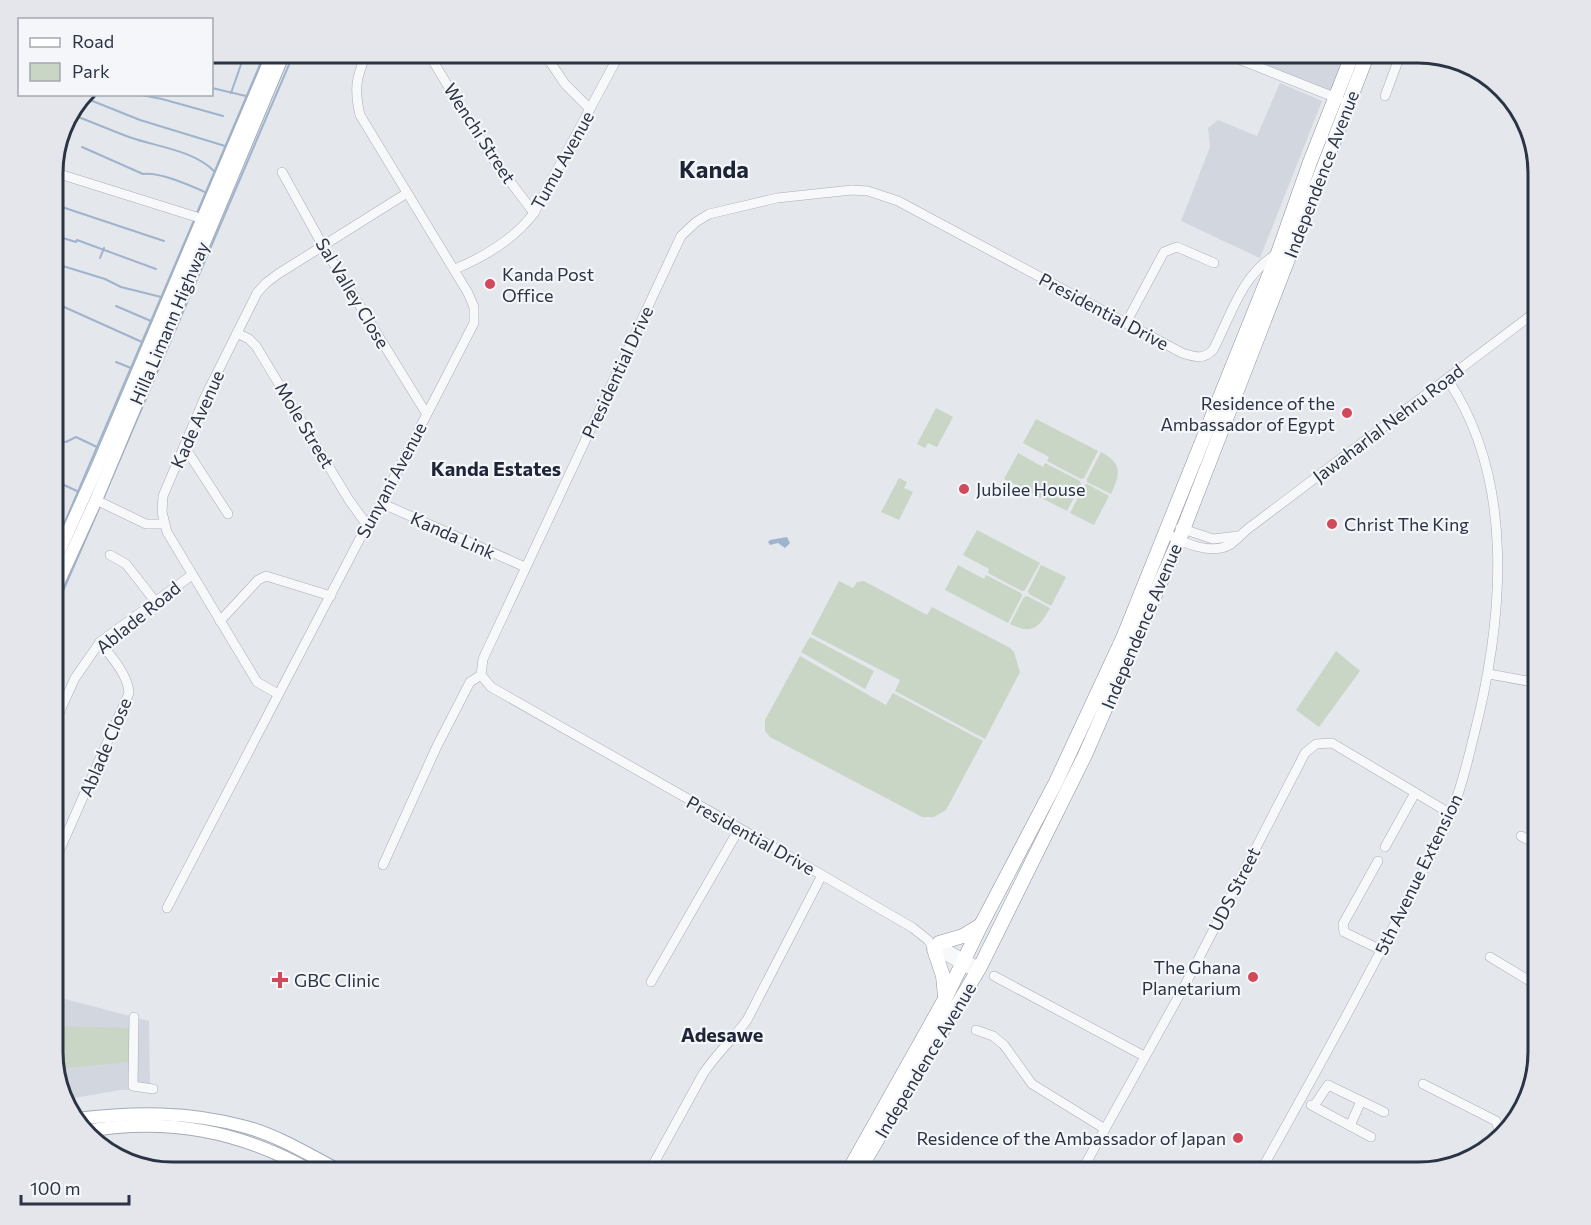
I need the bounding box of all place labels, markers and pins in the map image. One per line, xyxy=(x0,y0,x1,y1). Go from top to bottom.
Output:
place label: Kanda Post Office xyxy=(502,263,594,306)
marker: Kanda Post Office xyxy=(483,277,497,291)
place label: Residence of the Ambassador of Egypt xyxy=(1160,392,1335,435)
marker: Residence of the Ambassador of Egypt xyxy=(1340,406,1354,420)
place label: Jubilee House xyxy=(976,478,1086,500)
marker: Jubilee House xyxy=(957,482,971,496)
place label: Christ The King xyxy=(1344,513,1469,535)
marker: Christ The King xyxy=(1325,517,1339,531)
place label: The Ghana Planetarium xyxy=(1142,956,1241,999)
place label: GBC Clinic xyxy=(294,969,380,991)
marker: The Ghana Planetarium xyxy=(1246,970,1260,984)
marker: GBC Clinic xyxy=(271,971,289,989)
place label: Residence of the Ambassador of Japan xyxy=(916,1127,1226,1149)
marker: Residence of the Ambassador of Japan xyxy=(1231,1131,1245,1145)

